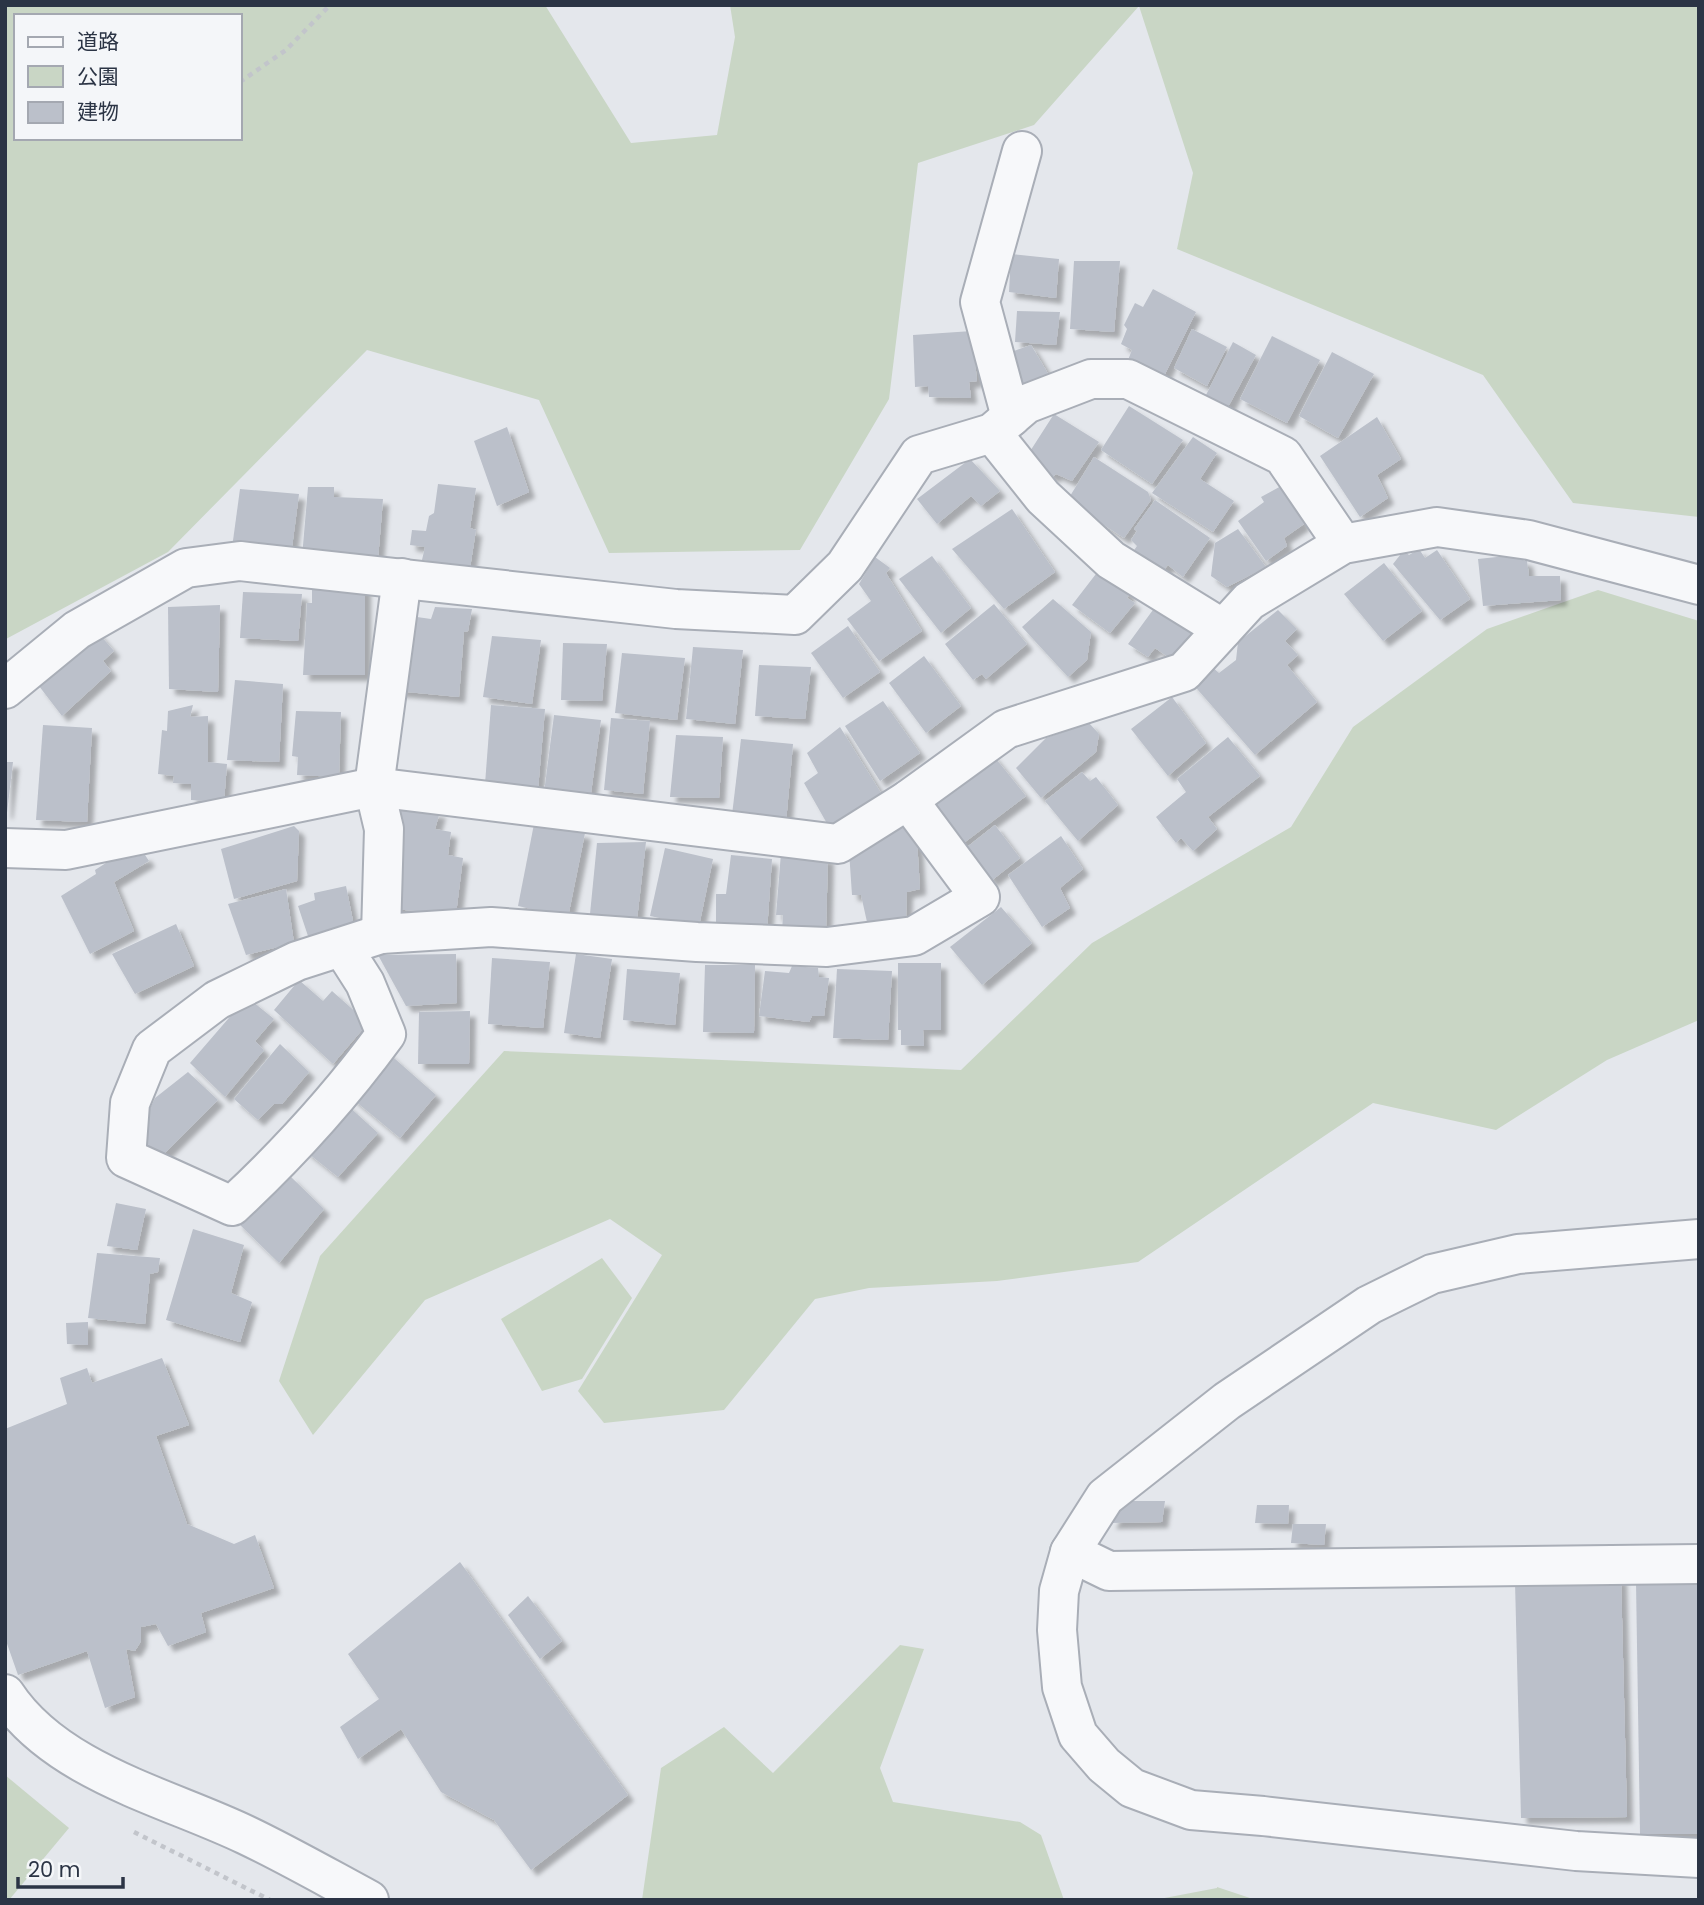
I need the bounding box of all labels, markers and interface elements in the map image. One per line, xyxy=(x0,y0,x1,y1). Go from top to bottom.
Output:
legend xyxy=(14,14,242,140)
text: 道路 xyxy=(77,27,119,56)
text: 公園 xyxy=(77,62,119,91)
text: 建物 xyxy=(77,97,119,126)
scale bar xyxy=(18,1846,122,1890)
text: 20 m xyxy=(28,1855,81,1884)

